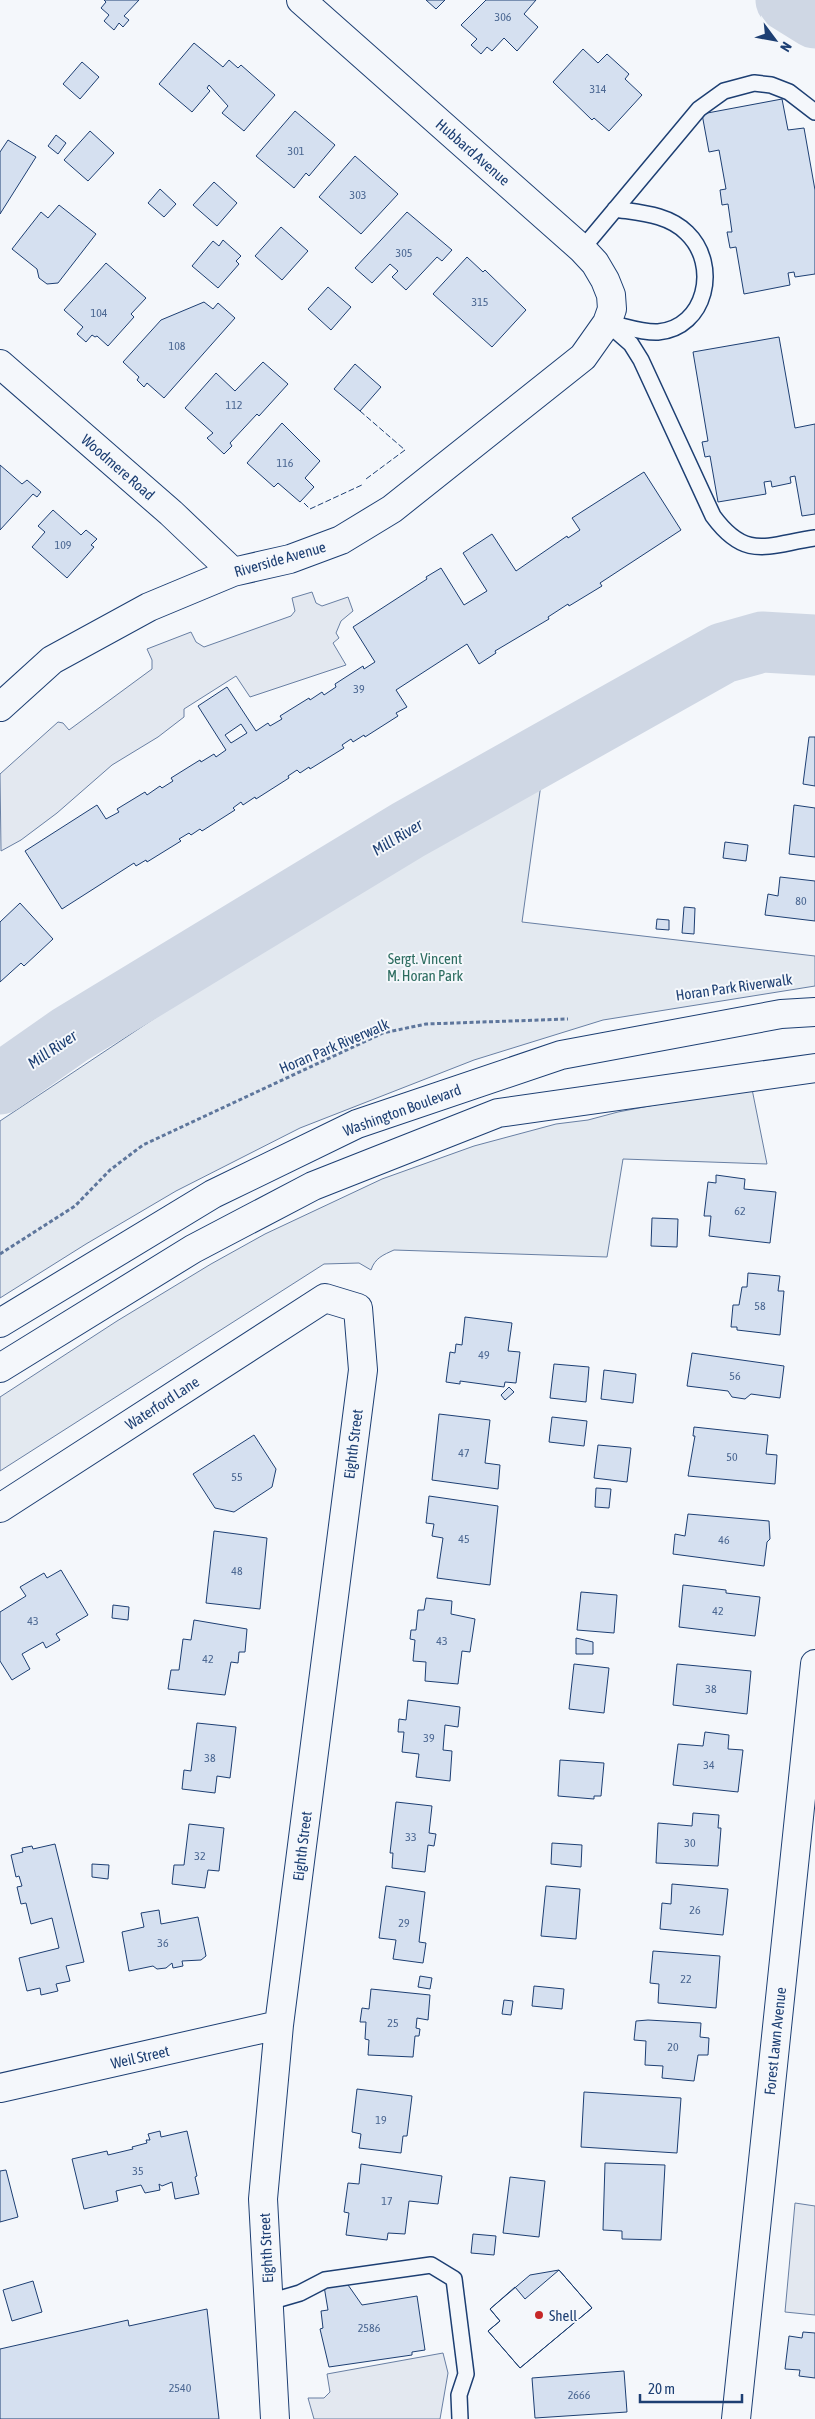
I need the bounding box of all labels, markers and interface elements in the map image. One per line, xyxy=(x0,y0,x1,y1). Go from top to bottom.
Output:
house number: 306 xyxy=(495,10,512,24)
north arrow xyxy=(750,15,800,65)
text: N xyxy=(777,39,795,55)
house number: 314 xyxy=(590,82,607,96)
street label: Hubbard Avenue xyxy=(433,115,514,189)
house number: 301 xyxy=(288,144,305,158)
house number: 303 xyxy=(350,188,366,202)
house number: 305 xyxy=(396,246,412,260)
house number: 315 xyxy=(472,295,488,309)
house number: 104 xyxy=(91,306,108,320)
house number: 108 xyxy=(169,339,186,353)
house number: 112 xyxy=(226,398,242,412)
street label: Woodmere Road xyxy=(78,431,158,503)
house number: 116 xyxy=(277,456,294,470)
house number: 109 xyxy=(55,538,72,552)
street label: Riverside Avenue xyxy=(232,538,328,580)
house number: 39 xyxy=(353,682,365,696)
water label: Mill River xyxy=(369,814,426,859)
house number: 80 xyxy=(795,894,807,908)
park label: Sergt. Vincent M. Horan Park xyxy=(387,950,463,984)
street label: Horan Park Riverwalk xyxy=(674,970,794,1004)
street label: Horan Park Riverwalk xyxy=(276,1015,392,1077)
water label: Mill River xyxy=(24,1025,81,1072)
street label: Washington Boulevard xyxy=(341,1081,463,1139)
house number: 62 xyxy=(734,1204,746,1218)
house number: 58 xyxy=(754,1299,766,1313)
house number: 49 xyxy=(478,1348,490,1362)
house number: 56 xyxy=(729,1369,741,1383)
street label: Waterford Lane xyxy=(122,1373,202,1433)
street label: Eighth Street xyxy=(340,1408,366,1480)
house number: 47 xyxy=(458,1446,470,1460)
house number: 50 xyxy=(726,1450,738,1464)
house number: 55 xyxy=(231,1470,243,1484)
house number: 45 xyxy=(458,1532,470,1546)
house number: 46 xyxy=(718,1533,730,1547)
house number: 48 xyxy=(231,1564,243,1578)
house number: 42 xyxy=(712,1604,724,1618)
house number: 43 xyxy=(27,1614,39,1628)
house number: 43 xyxy=(436,1634,448,1648)
house number: 42 xyxy=(202,1652,214,1666)
house number: 38 xyxy=(705,1682,717,1696)
house number: 39 xyxy=(423,1731,435,1745)
house number: 38 xyxy=(204,1751,216,1765)
house number: 34 xyxy=(703,1758,715,1772)
street label: Eighth Street xyxy=(289,1810,315,1882)
house number: 33 xyxy=(405,1830,417,1844)
house number: 30 xyxy=(684,1836,696,1850)
house number: 32 xyxy=(194,1849,206,1863)
house number: 26 xyxy=(689,1903,701,1917)
house number: 29 xyxy=(398,1916,410,1930)
house number: 36 xyxy=(157,1936,169,1950)
house number: 22 xyxy=(680,1972,692,1986)
street label: Forest Lawn Avenue xyxy=(761,1986,789,2096)
house number: 25 xyxy=(387,2016,399,2030)
house number: 20 xyxy=(667,2040,679,2054)
street label: Weil Street xyxy=(109,2042,171,2072)
house number: 19 xyxy=(375,2113,387,2127)
house number: 35 xyxy=(132,2164,144,2178)
house number: 17 xyxy=(381,2194,393,2208)
street label: Eighth Street xyxy=(256,2213,276,2283)
place label: Shell xyxy=(549,2307,577,2324)
marker: Shell xyxy=(533,2309,545,2321)
house number: 2586 xyxy=(358,2321,381,2335)
scale bar xyxy=(640,2372,742,2404)
text: 20 m xyxy=(648,2380,675,2397)
house number: 2540 xyxy=(169,2381,192,2395)
house number: 2666 xyxy=(568,2388,591,2402)

